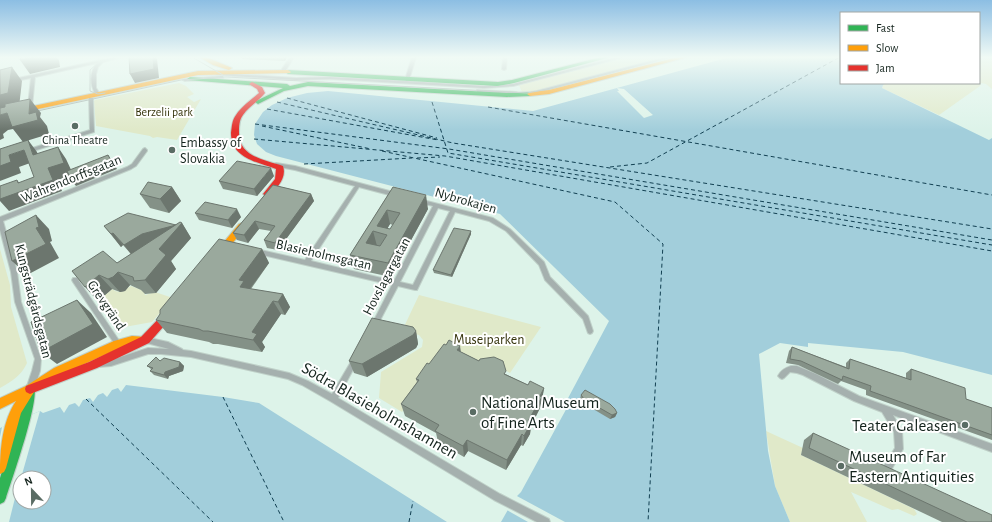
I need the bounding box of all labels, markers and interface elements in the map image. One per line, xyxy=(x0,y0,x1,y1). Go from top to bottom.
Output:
legend xyxy=(840,12,980,84)
text: Fast xyxy=(876,22,895,34)
text: Slow xyxy=(876,42,898,54)
text: Jam xyxy=(876,62,895,74)
park label: Berzelii park xyxy=(135,106,193,118)
marker: China Theatre xyxy=(70,121,80,131)
place label: China Theatre xyxy=(42,134,108,146)
place label: Embassy of Slovakia xyxy=(180,136,242,166)
marker: Embassy of Slovakia xyxy=(167,145,177,155)
street label: Wahrendorffsgatan xyxy=(19,152,124,205)
street label: Nybrokajen xyxy=(433,185,498,216)
street label: Hovslagargatan xyxy=(361,235,413,318)
street label: Blasieholmsgatan xyxy=(275,237,373,273)
street label: Kungsträdgårdsgatan xyxy=(12,243,54,360)
street label: Grevgränd xyxy=(85,278,128,333)
park label: Museiparken xyxy=(454,333,524,347)
street label: Södra Blasieholmshamnen xyxy=(299,359,461,462)
place label: National Museum of Fine Arts xyxy=(481,394,599,431)
marker: National Museum of Fine Arts xyxy=(468,407,478,417)
place label: Teater Galeasen xyxy=(852,417,957,434)
marker: Teater Galeasen xyxy=(960,420,970,430)
place label: Museum of Far Eastern Antiquities xyxy=(849,448,974,485)
marker: Museum of Far Eastern Antiquities xyxy=(836,461,846,471)
north arrow xyxy=(12,470,52,510)
text: N xyxy=(23,475,34,488)

